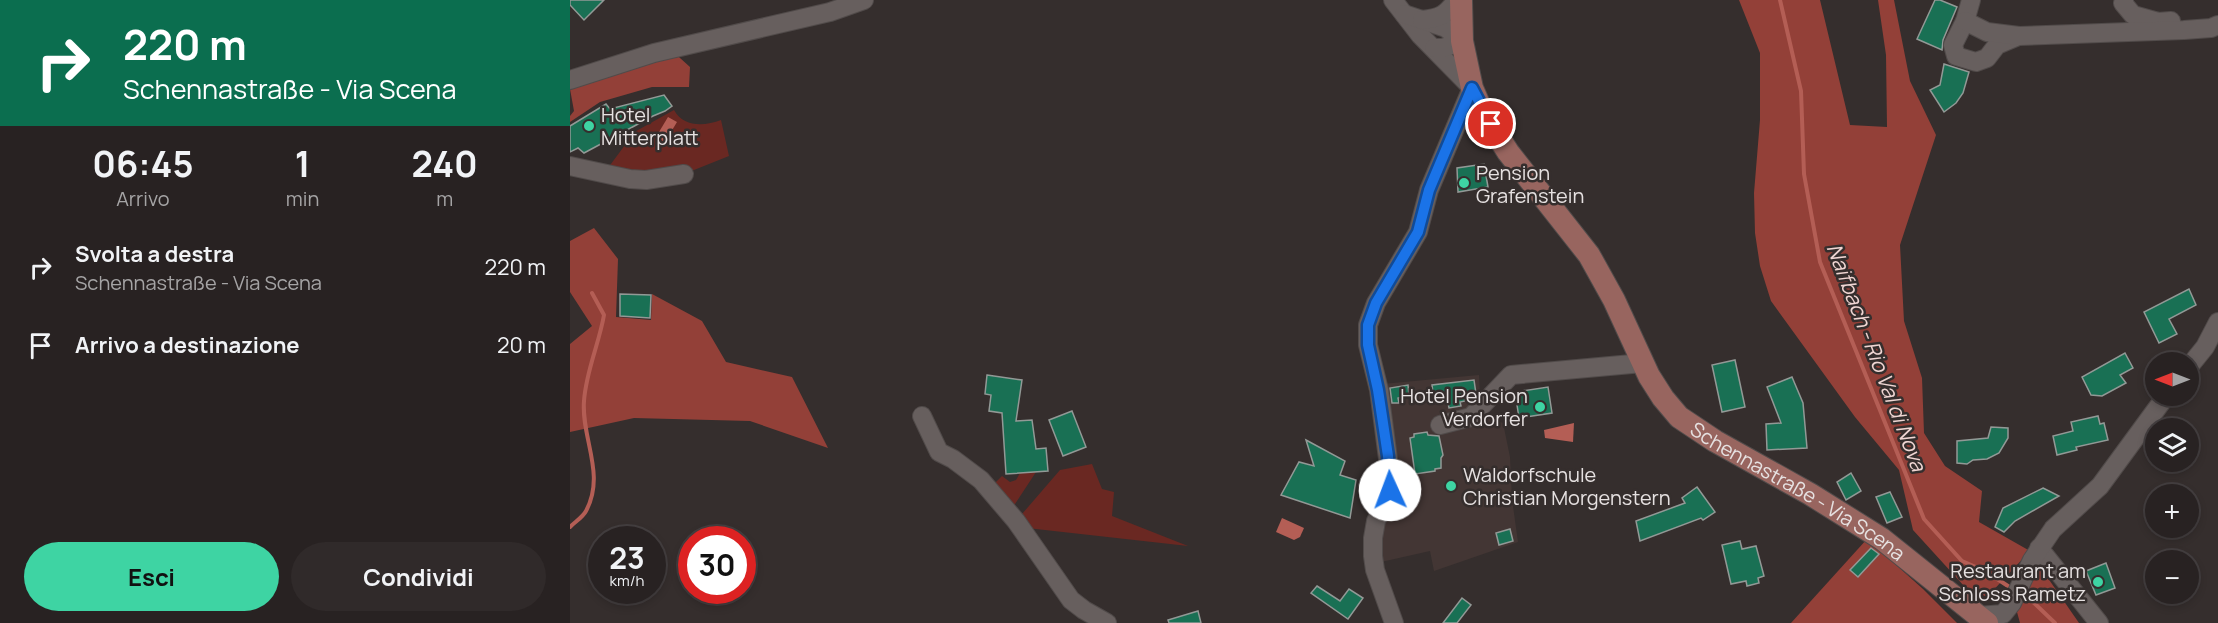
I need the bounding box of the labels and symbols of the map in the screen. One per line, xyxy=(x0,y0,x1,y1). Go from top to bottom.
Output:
pin xyxy=(1465,98,1516,149)
place label: Hotel Mitterplatt xyxy=(601,101,699,151)
marker: Hotel Mitterplatt xyxy=(582,119,596,133)
place label: Pension Grafenstein xyxy=(1476,159,1584,209)
marker: Pension Grafenstein xyxy=(1457,176,1471,190)
water label: Naifbach - Rio Val di Nova xyxy=(1821,239,1934,476)
north arrow xyxy=(2145,352,2199,406)
place label: Hotel Pension Verdorfer xyxy=(1400,382,1528,432)
marker: Hotel Pension Verdorfer xyxy=(1533,400,1547,414)
street label: Schennastraße - Via Scena xyxy=(1685,415,1911,566)
position arrow xyxy=(1358,458,1422,522)
place label: Waldorfschule Christian Morgenstern xyxy=(1463,461,1671,511)
marker: Waldorfschule Christian Morgenstern xyxy=(1444,479,1458,493)
speed limit sign: 30 xyxy=(678,526,756,604)
place label: Restaurant am Schloss Rametz xyxy=(1938,557,2086,607)
marker: Restaurant am Schloss Rametz xyxy=(2091,575,2105,589)

